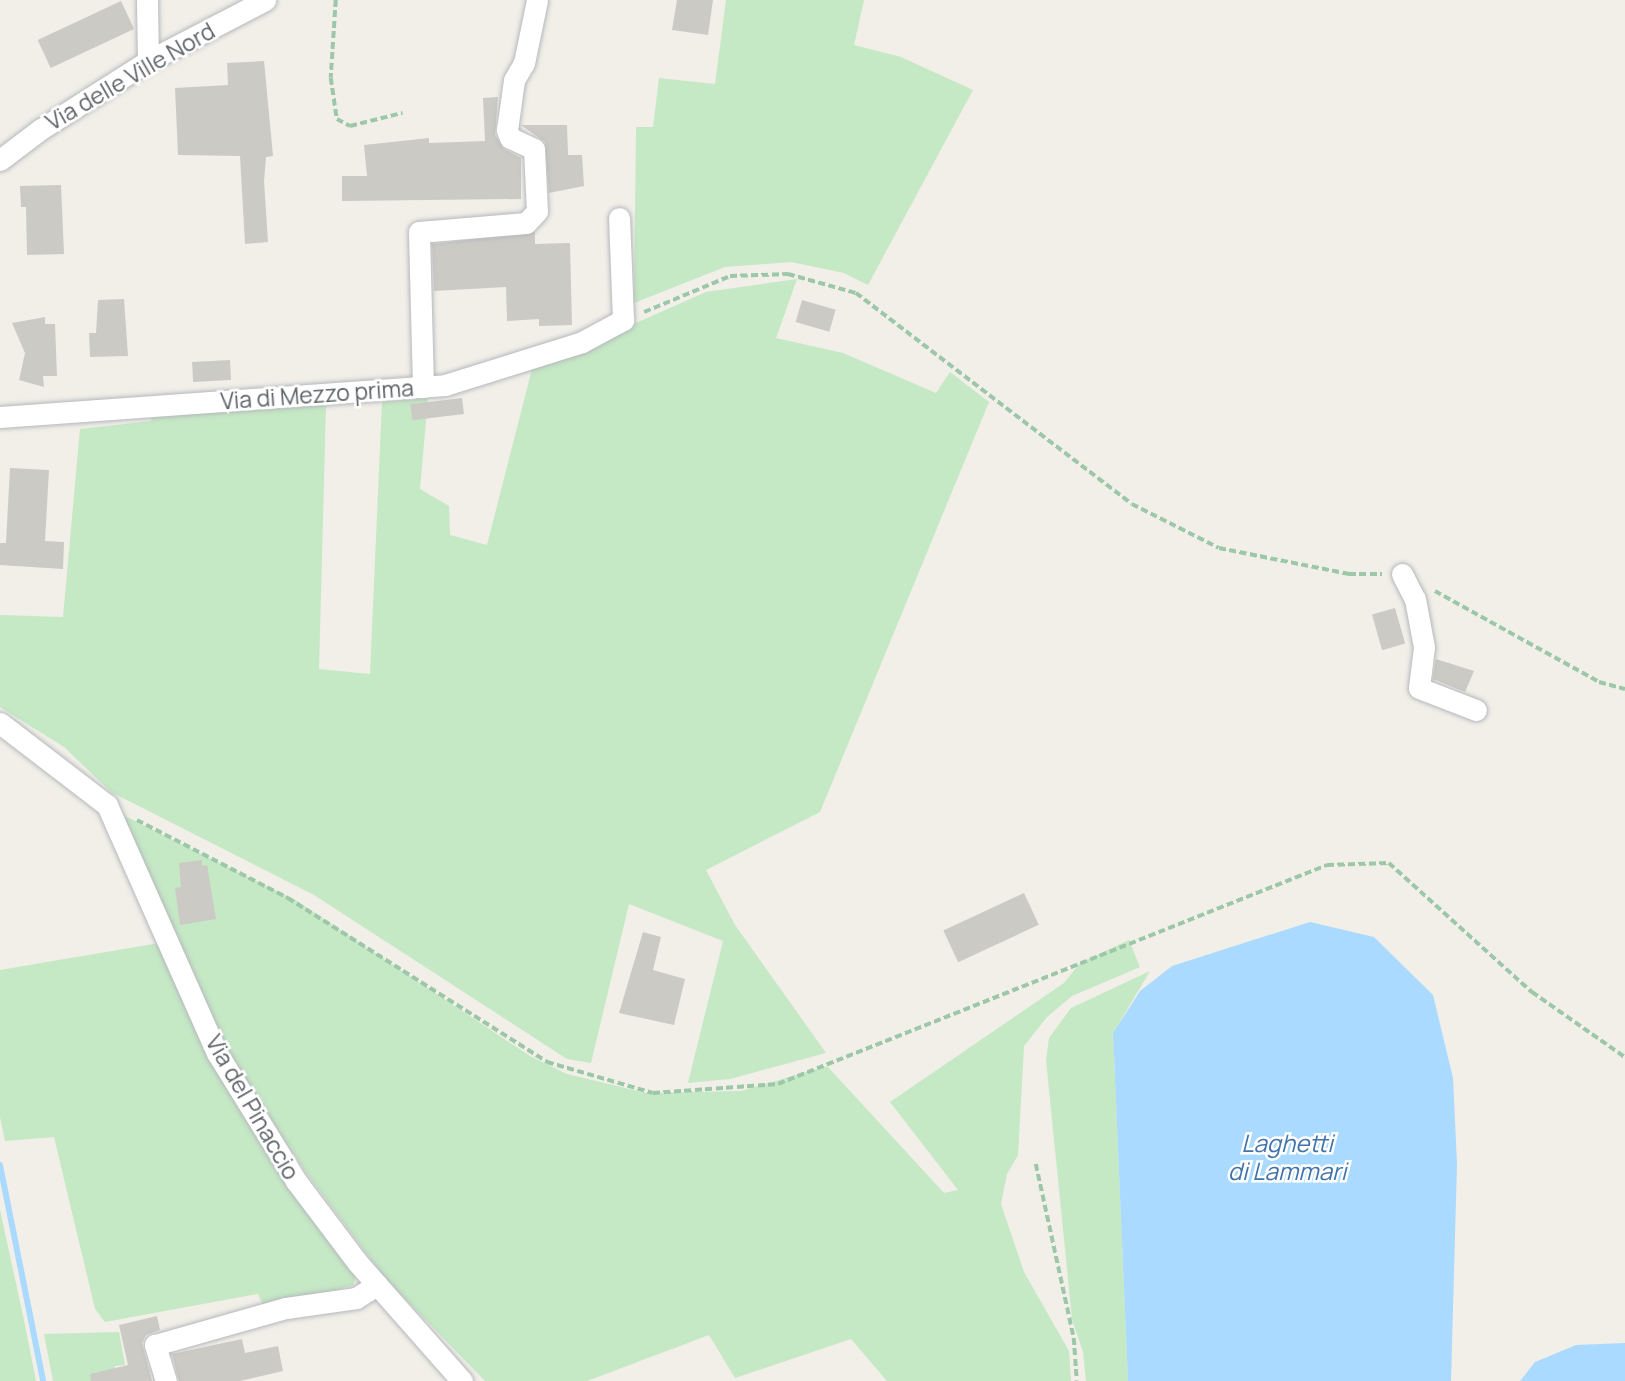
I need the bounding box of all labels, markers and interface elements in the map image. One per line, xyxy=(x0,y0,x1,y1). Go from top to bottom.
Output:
street label: Via delle Ville Nord xyxy=(41,16,219,136)
street label: Via di Mezzo prima xyxy=(219,373,415,415)
street label: Via del Pinaccio xyxy=(200,1030,306,1184)
water label: Laghetti di Lammari xyxy=(1228,1129,1346,1185)

